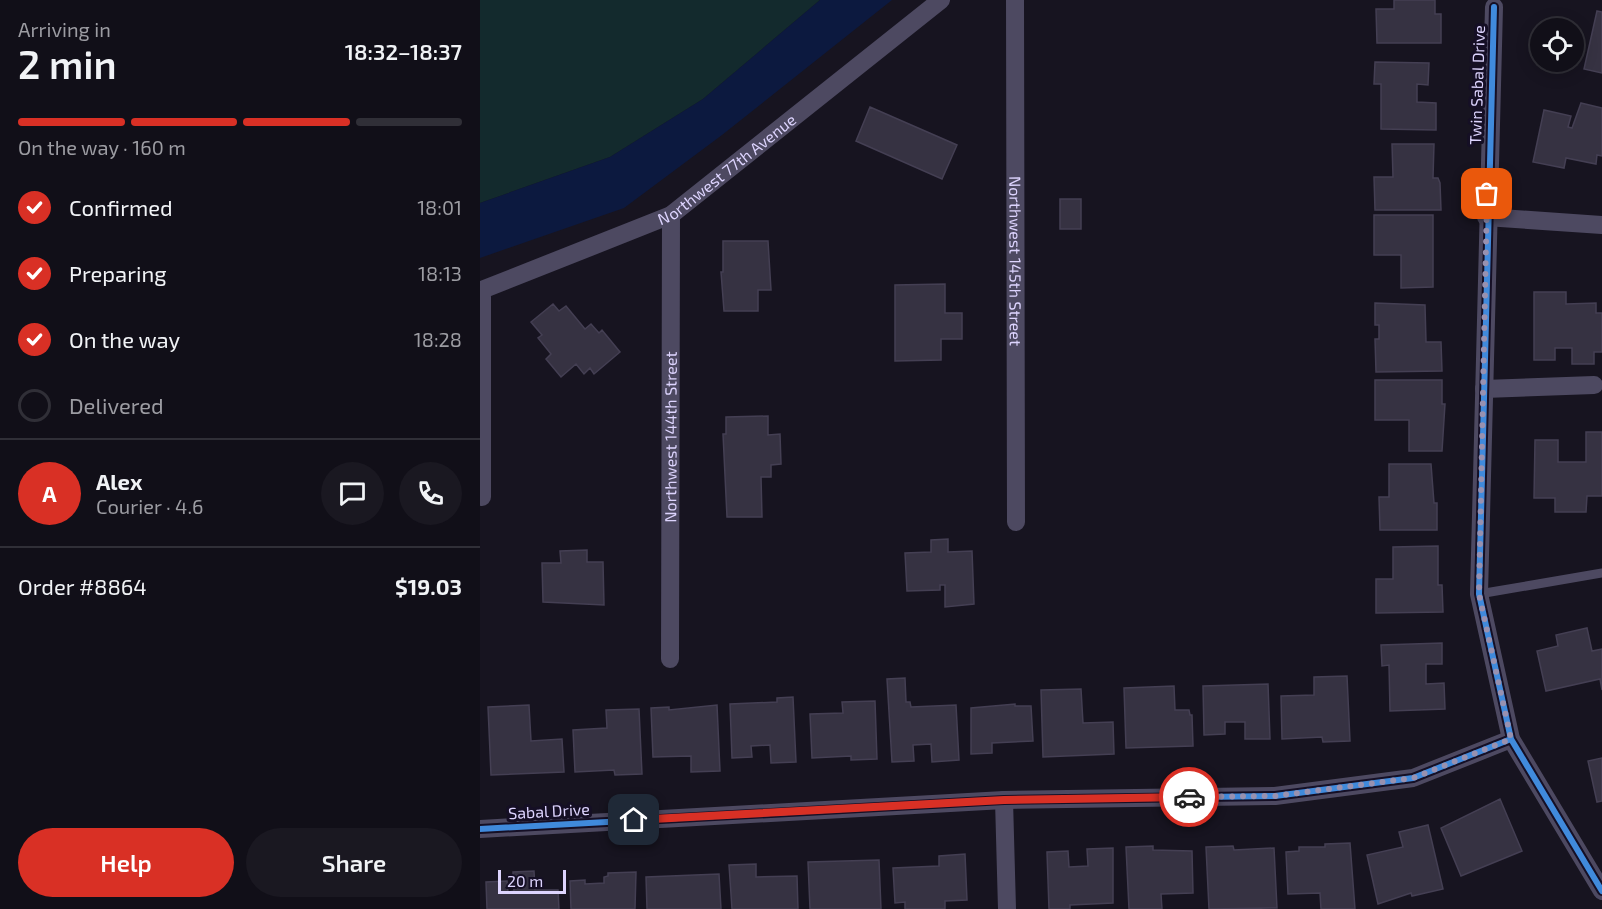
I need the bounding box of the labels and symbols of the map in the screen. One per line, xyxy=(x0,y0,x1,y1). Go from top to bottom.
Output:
street label: Twin Sabal Drive xyxy=(1465,25,1488,145)
street label: Northwest 77th Avenue xyxy=(655,109,799,228)
pin xyxy=(1461,168,1512,219)
street label: Northwest 145th Street xyxy=(1006,176,1026,346)
street label: Northwest 144th Street xyxy=(660,351,680,523)
courier xyxy=(1159,767,1219,827)
pin xyxy=(608,794,659,845)
street label: Sabal Drive xyxy=(508,799,590,822)
scale bar xyxy=(498,867,566,894)

